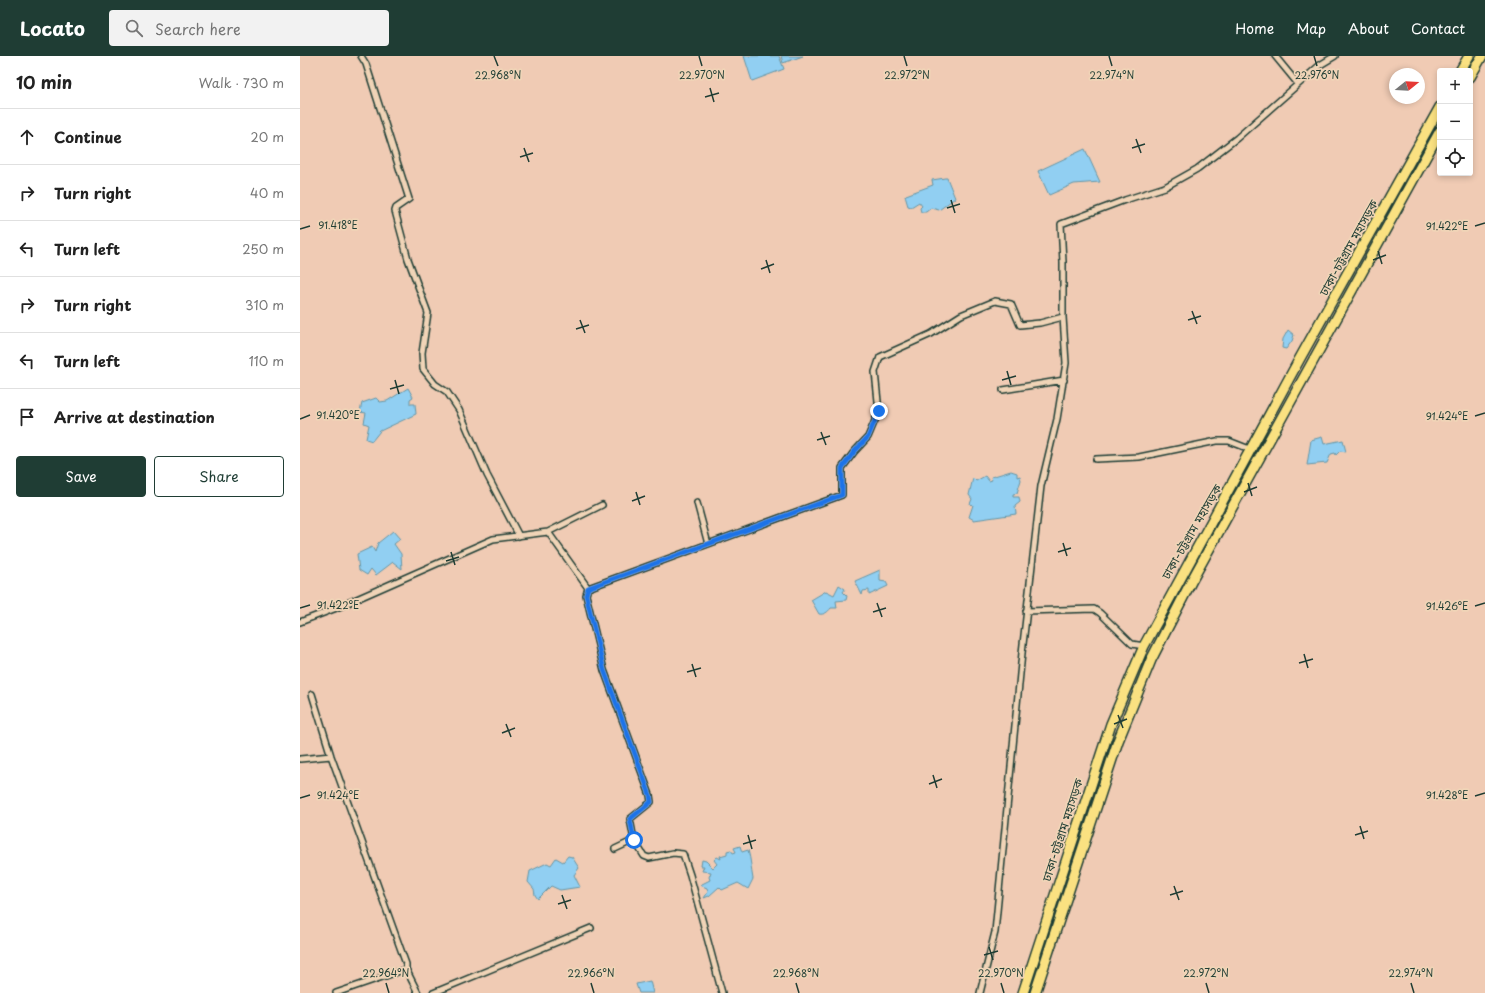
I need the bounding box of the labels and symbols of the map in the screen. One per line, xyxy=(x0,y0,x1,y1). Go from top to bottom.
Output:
text: 22.968°N xyxy=(475,67,521,82)
text: 22.970°N xyxy=(679,67,725,82)
text: 22.972°N xyxy=(884,67,930,82)
text: 22.974°N xyxy=(1090,67,1135,82)
text: 22.976°N xyxy=(1295,67,1340,82)
north arrow xyxy=(1389,68,1425,104)
street label: ঢাকা-চট্টগ্রাম মহাসড়ক xyxy=(1314,196,1382,300)
text: 91.418°E xyxy=(318,217,358,232)
text: 91.422°E xyxy=(1426,218,1468,233)
route end xyxy=(870,402,888,420)
text: 91.420°E xyxy=(316,407,360,422)
text: 91.424°E xyxy=(1426,408,1468,423)
street label: ঢাকা-চট্টগ্রাম মহাসড়ক xyxy=(1156,480,1226,583)
text: 91.422°E xyxy=(317,597,359,612)
text: 91.426°E xyxy=(1426,598,1468,613)
street label: ঢাকা-চট্টগ্রাম মহাসড়ক xyxy=(1037,776,1087,884)
text: 91.424°E xyxy=(317,787,359,802)
text: 91.428°E xyxy=(1426,787,1468,802)
route start xyxy=(625,831,643,849)
text: 22.964°N xyxy=(363,965,410,980)
text: 22.966°N xyxy=(568,965,615,980)
text: 22.968°N xyxy=(773,965,819,980)
text: 22.970°N xyxy=(978,965,1024,980)
text: 22.972°N xyxy=(1183,965,1229,980)
text: 22.974°N xyxy=(1389,965,1434,980)

